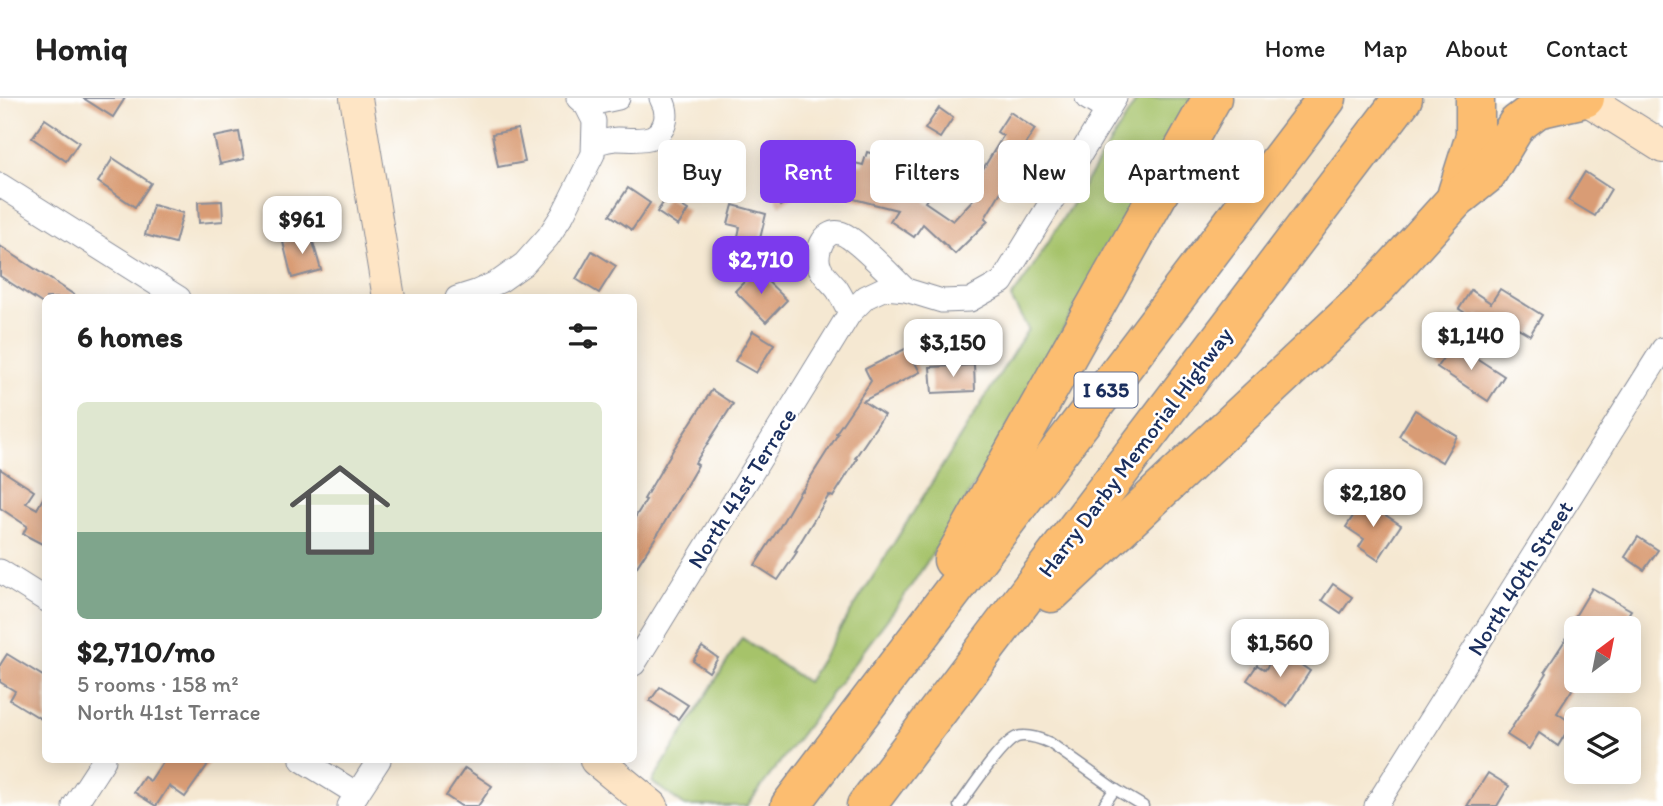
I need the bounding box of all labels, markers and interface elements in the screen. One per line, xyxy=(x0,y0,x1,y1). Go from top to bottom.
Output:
text: Homiq xyxy=(35,29,128,68)
text: Home xyxy=(1265,34,1325,63)
text: Map xyxy=(1363,34,1407,63)
text: About xyxy=(1445,34,1508,63)
text: Contact xyxy=(1546,34,1628,63)
chip: Buy xyxy=(658,140,746,203)
chip: Rent xyxy=(760,140,856,203)
chip: Filters xyxy=(870,140,984,203)
chip: New xyxy=(998,140,1090,203)
chip: Apartment xyxy=(1104,140,1264,203)
pin: $961 xyxy=(261,197,343,256)
text: $961 xyxy=(279,205,325,233)
pin: $2,710 xyxy=(704,236,818,296)
text: $2,710 xyxy=(728,245,794,273)
pin: $1,140 xyxy=(1414,313,1528,372)
icon: filters xyxy=(564,317,602,355)
text: 6 homes xyxy=(77,318,183,355)
pin: $3,150 xyxy=(896,320,1010,379)
street label: Harry Darby Memorial Highway xyxy=(1032,321,1238,583)
text: $1,140 xyxy=(1438,321,1504,349)
text: $3,150 xyxy=(920,328,986,356)
road number: I 635 xyxy=(1074,372,1138,408)
street label: North 41st Terrace xyxy=(681,403,803,573)
icon: home xyxy=(277,447,403,573)
pin: $2,180 xyxy=(1316,470,1430,529)
text: $2,180 xyxy=(1340,478,1406,506)
street label: North 40th Street xyxy=(1461,495,1579,661)
north arrow xyxy=(1564,616,1642,693)
map controls xyxy=(1564,616,1641,784)
pin: $1,560 xyxy=(1223,620,1337,679)
text: $1,560 xyxy=(1247,628,1313,656)
text: $2,710/mo xyxy=(77,633,215,670)
text: 5 rooms · 158 m² xyxy=(77,670,239,698)
text: North 41st Terrace xyxy=(77,698,261,726)
button: layers xyxy=(1564,707,1641,784)

